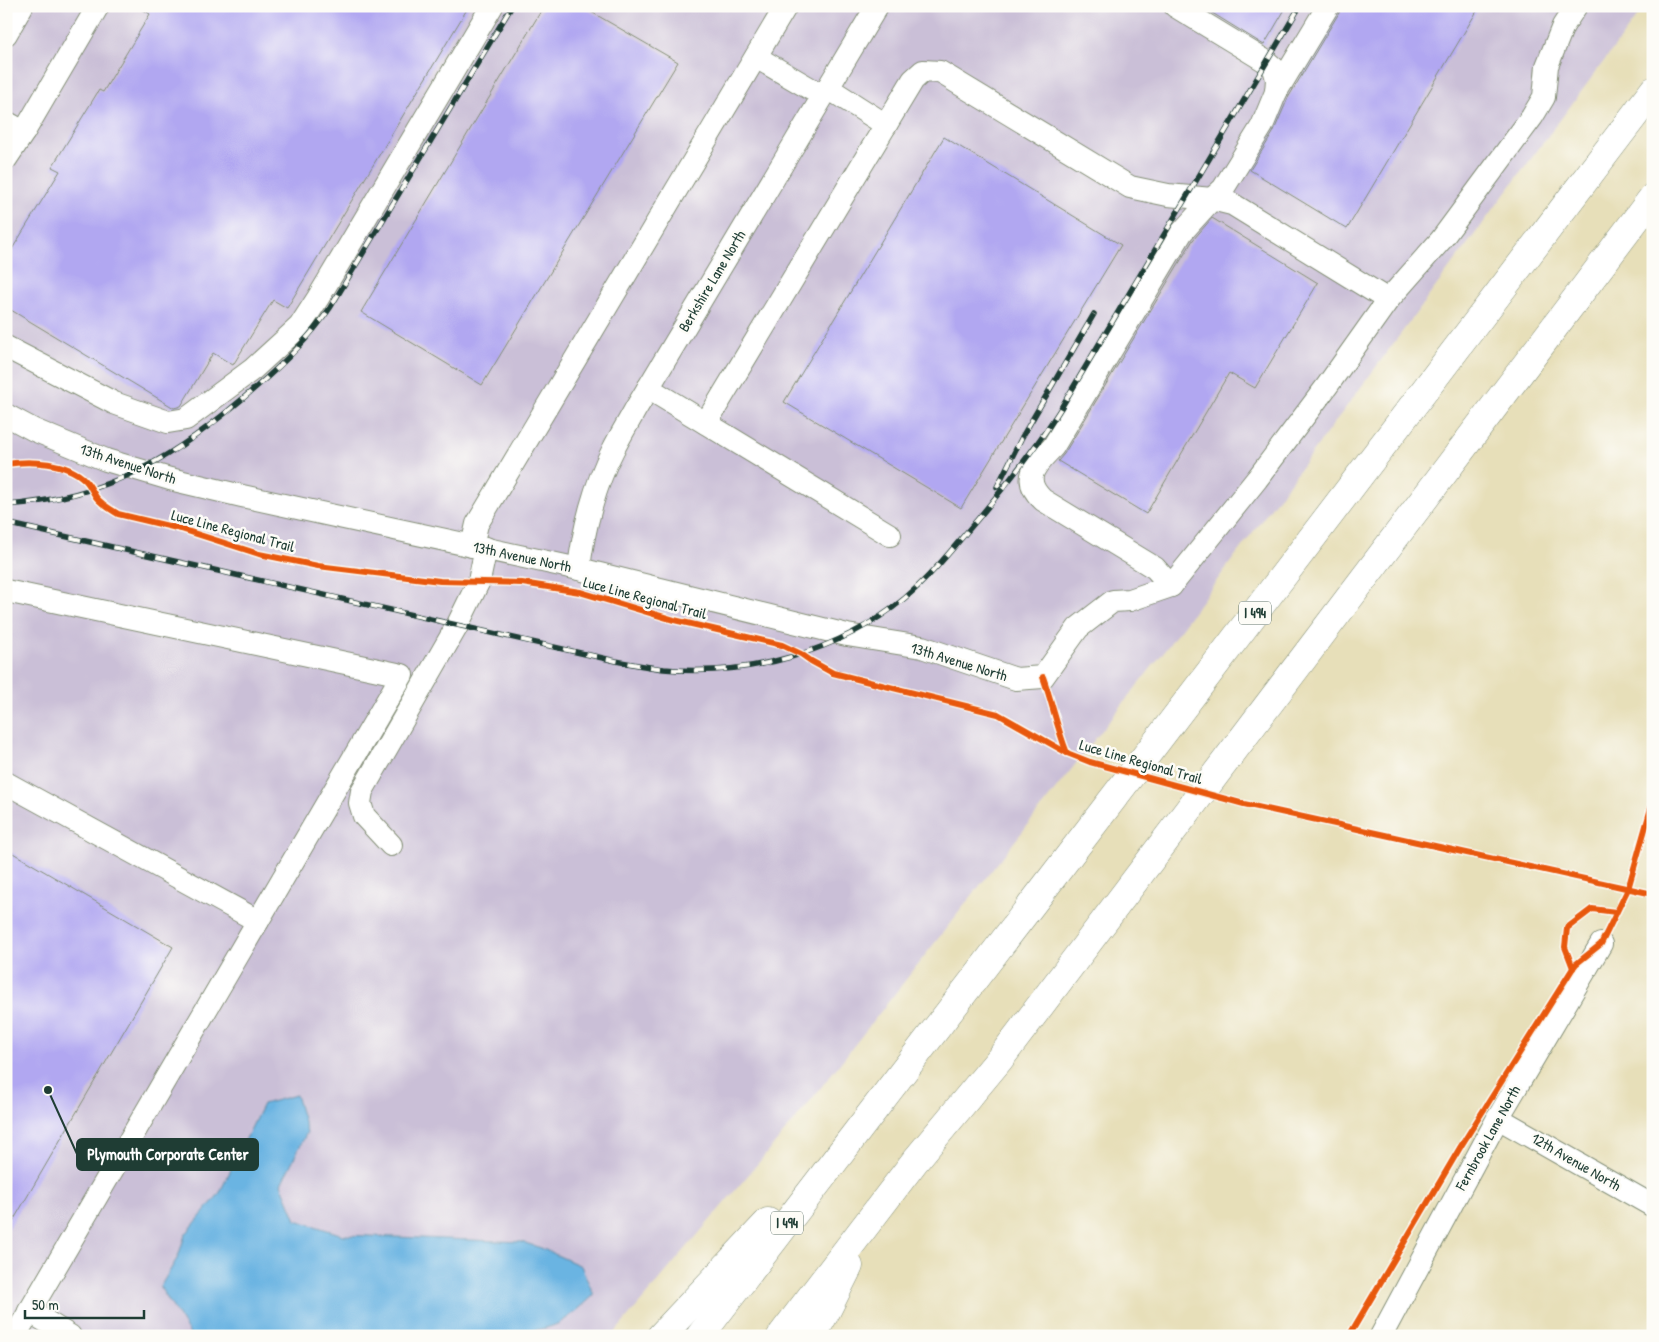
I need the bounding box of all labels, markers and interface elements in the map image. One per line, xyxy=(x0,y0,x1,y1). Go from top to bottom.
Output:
street label: Berkshire Lane North xyxy=(673,226,750,335)
street label: 13th Avenue North xyxy=(77,438,179,489)
street label: Luce Line Regional Trail xyxy=(169,504,297,557)
street label: 13th Avenue North xyxy=(471,536,573,577)
street label: Luce Line Regional Trail xyxy=(581,571,709,624)
road number: I 494 xyxy=(1239,602,1271,624)
street label: 13th Avenue North xyxy=(908,637,1010,686)
street label: Luce Line Regional Trail xyxy=(1077,734,1205,789)
street label: Fernbrook Lane North xyxy=(1450,1082,1525,1195)
street label: 12th Avenue North xyxy=(1528,1127,1625,1196)
callout: Plymouth Corporate Center xyxy=(77,1139,258,1170)
text: Plymouth Corporate Center xyxy=(87,1143,250,1166)
road number: I 494 xyxy=(771,1212,803,1234)
scale bar xyxy=(25,1287,144,1319)
text: 50 m xyxy=(32,1294,59,1315)

